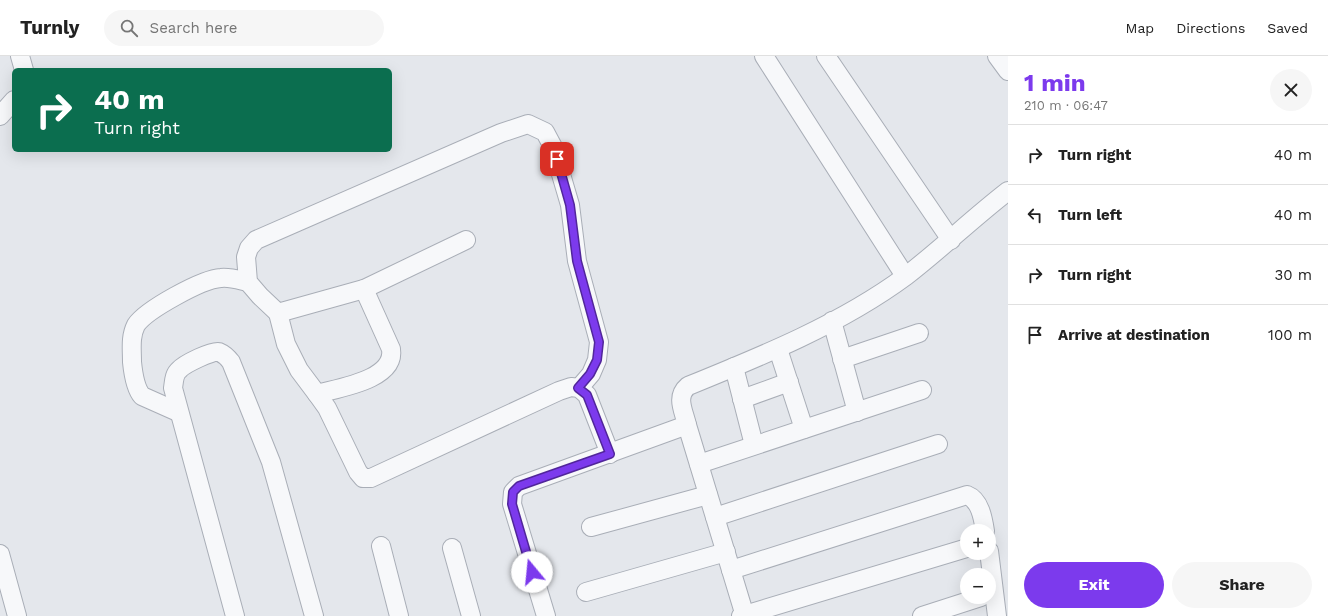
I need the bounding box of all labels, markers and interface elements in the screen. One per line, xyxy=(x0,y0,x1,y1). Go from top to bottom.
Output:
search box xyxy=(104,10,384,46)
text: Turnly xyxy=(20,16,80,39)
icon: search xyxy=(118,17,140,39)
text: Search here xyxy=(150,19,237,37)
text: Map xyxy=(1126,20,1154,36)
text: Directions xyxy=(1176,20,1245,36)
text: Saved xyxy=(1267,20,1308,36)
text: 1 min xyxy=(1024,69,1086,97)
button: close xyxy=(1270,69,1312,111)
text: 40 m xyxy=(94,83,164,116)
icon: right xyxy=(28,84,80,136)
text: 210 m · 06:47 xyxy=(1024,98,1108,113)
text: Turn right xyxy=(94,117,180,138)
pin xyxy=(540,142,574,176)
icon: right xyxy=(1024,144,1046,166)
text: Turn right xyxy=(1058,146,1131,164)
text: 40 m xyxy=(1274,146,1312,164)
icon: arrive xyxy=(546,148,568,170)
icon: left xyxy=(1024,204,1046,226)
text: Turn left xyxy=(1058,206,1122,224)
text: 40 m xyxy=(1274,206,1312,224)
icon: right xyxy=(1024,264,1046,286)
text: Turn right xyxy=(1058,266,1131,284)
text: 30 m xyxy=(1275,266,1312,284)
icon: arrive xyxy=(1024,324,1046,346)
text: Arrive at destination xyxy=(1058,326,1210,344)
text: 100 m xyxy=(1268,326,1312,344)
map controls xyxy=(960,524,996,604)
button: + xyxy=(960,524,996,560)
position arrow xyxy=(511,551,553,593)
button: Exit xyxy=(1024,562,1164,608)
button: Share xyxy=(1172,562,1312,608)
button: − xyxy=(960,568,996,604)

